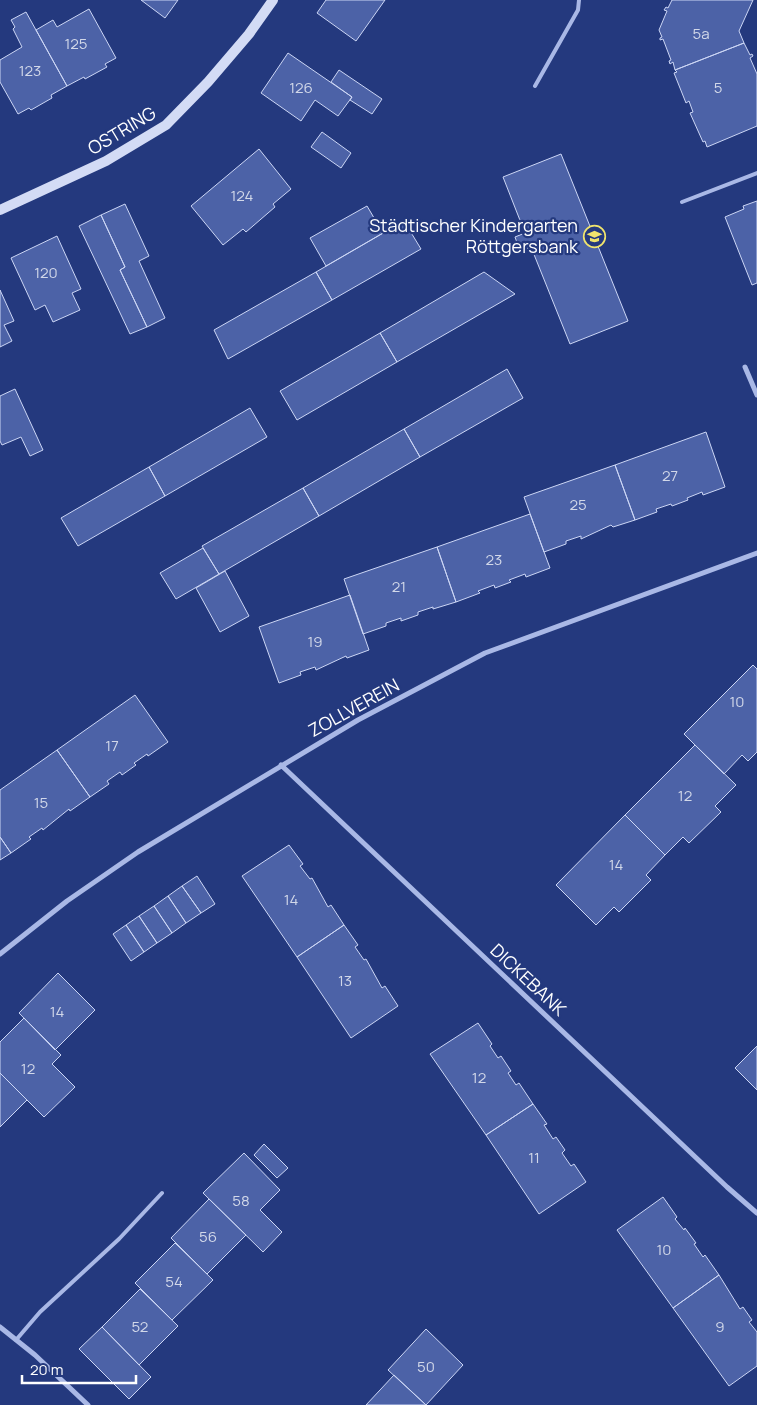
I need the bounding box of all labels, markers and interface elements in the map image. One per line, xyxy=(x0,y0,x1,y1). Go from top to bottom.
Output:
house number: 5a xyxy=(693,23,710,44)
house number: 125 xyxy=(64,33,88,54)
house number: 123 xyxy=(19,60,41,81)
house number: 126 xyxy=(289,77,313,98)
house number: 5 xyxy=(714,77,722,98)
street label: OSTRING xyxy=(83,100,160,160)
house number: 124 xyxy=(231,185,254,206)
place label: Städtischer Kindergarten Röttgersbank xyxy=(369,213,579,258)
school or university icon: Städtischer Kindergarten Röttgersbank xyxy=(582,224,606,248)
house number: 120 xyxy=(34,262,58,283)
house number: 27 xyxy=(662,465,678,486)
house number: 25 xyxy=(569,494,587,515)
house number: 23 xyxy=(486,549,502,570)
house number: 21 xyxy=(392,576,406,597)
house number: 19 xyxy=(307,631,323,652)
street label: ZOLLVEREIN xyxy=(304,672,403,742)
house number: 10 xyxy=(730,691,745,712)
house number: 17 xyxy=(105,735,119,756)
house number: 12 xyxy=(678,785,692,806)
house number: 15 xyxy=(34,792,48,813)
house number: 14 xyxy=(609,854,623,875)
house number: 14 xyxy=(284,889,298,910)
street label: DICKEBANK xyxy=(486,938,572,1021)
house number: 13 xyxy=(338,970,352,991)
house number: 14 xyxy=(50,1001,64,1022)
house number: 12 xyxy=(21,1058,35,1079)
house number: 12 xyxy=(472,1067,486,1088)
house number: 11 xyxy=(528,1147,540,1168)
house number: 58 xyxy=(232,1190,250,1211)
house number: 56 xyxy=(199,1226,217,1247)
house number: 10 xyxy=(657,1239,672,1260)
house number: 54 xyxy=(165,1271,183,1292)
house number: 52 xyxy=(132,1316,148,1337)
house number: 9 xyxy=(715,1316,725,1337)
scale bar xyxy=(22,1352,136,1384)
house number: 50 xyxy=(417,1356,435,1377)
text: 20 m xyxy=(30,1359,63,1380)

